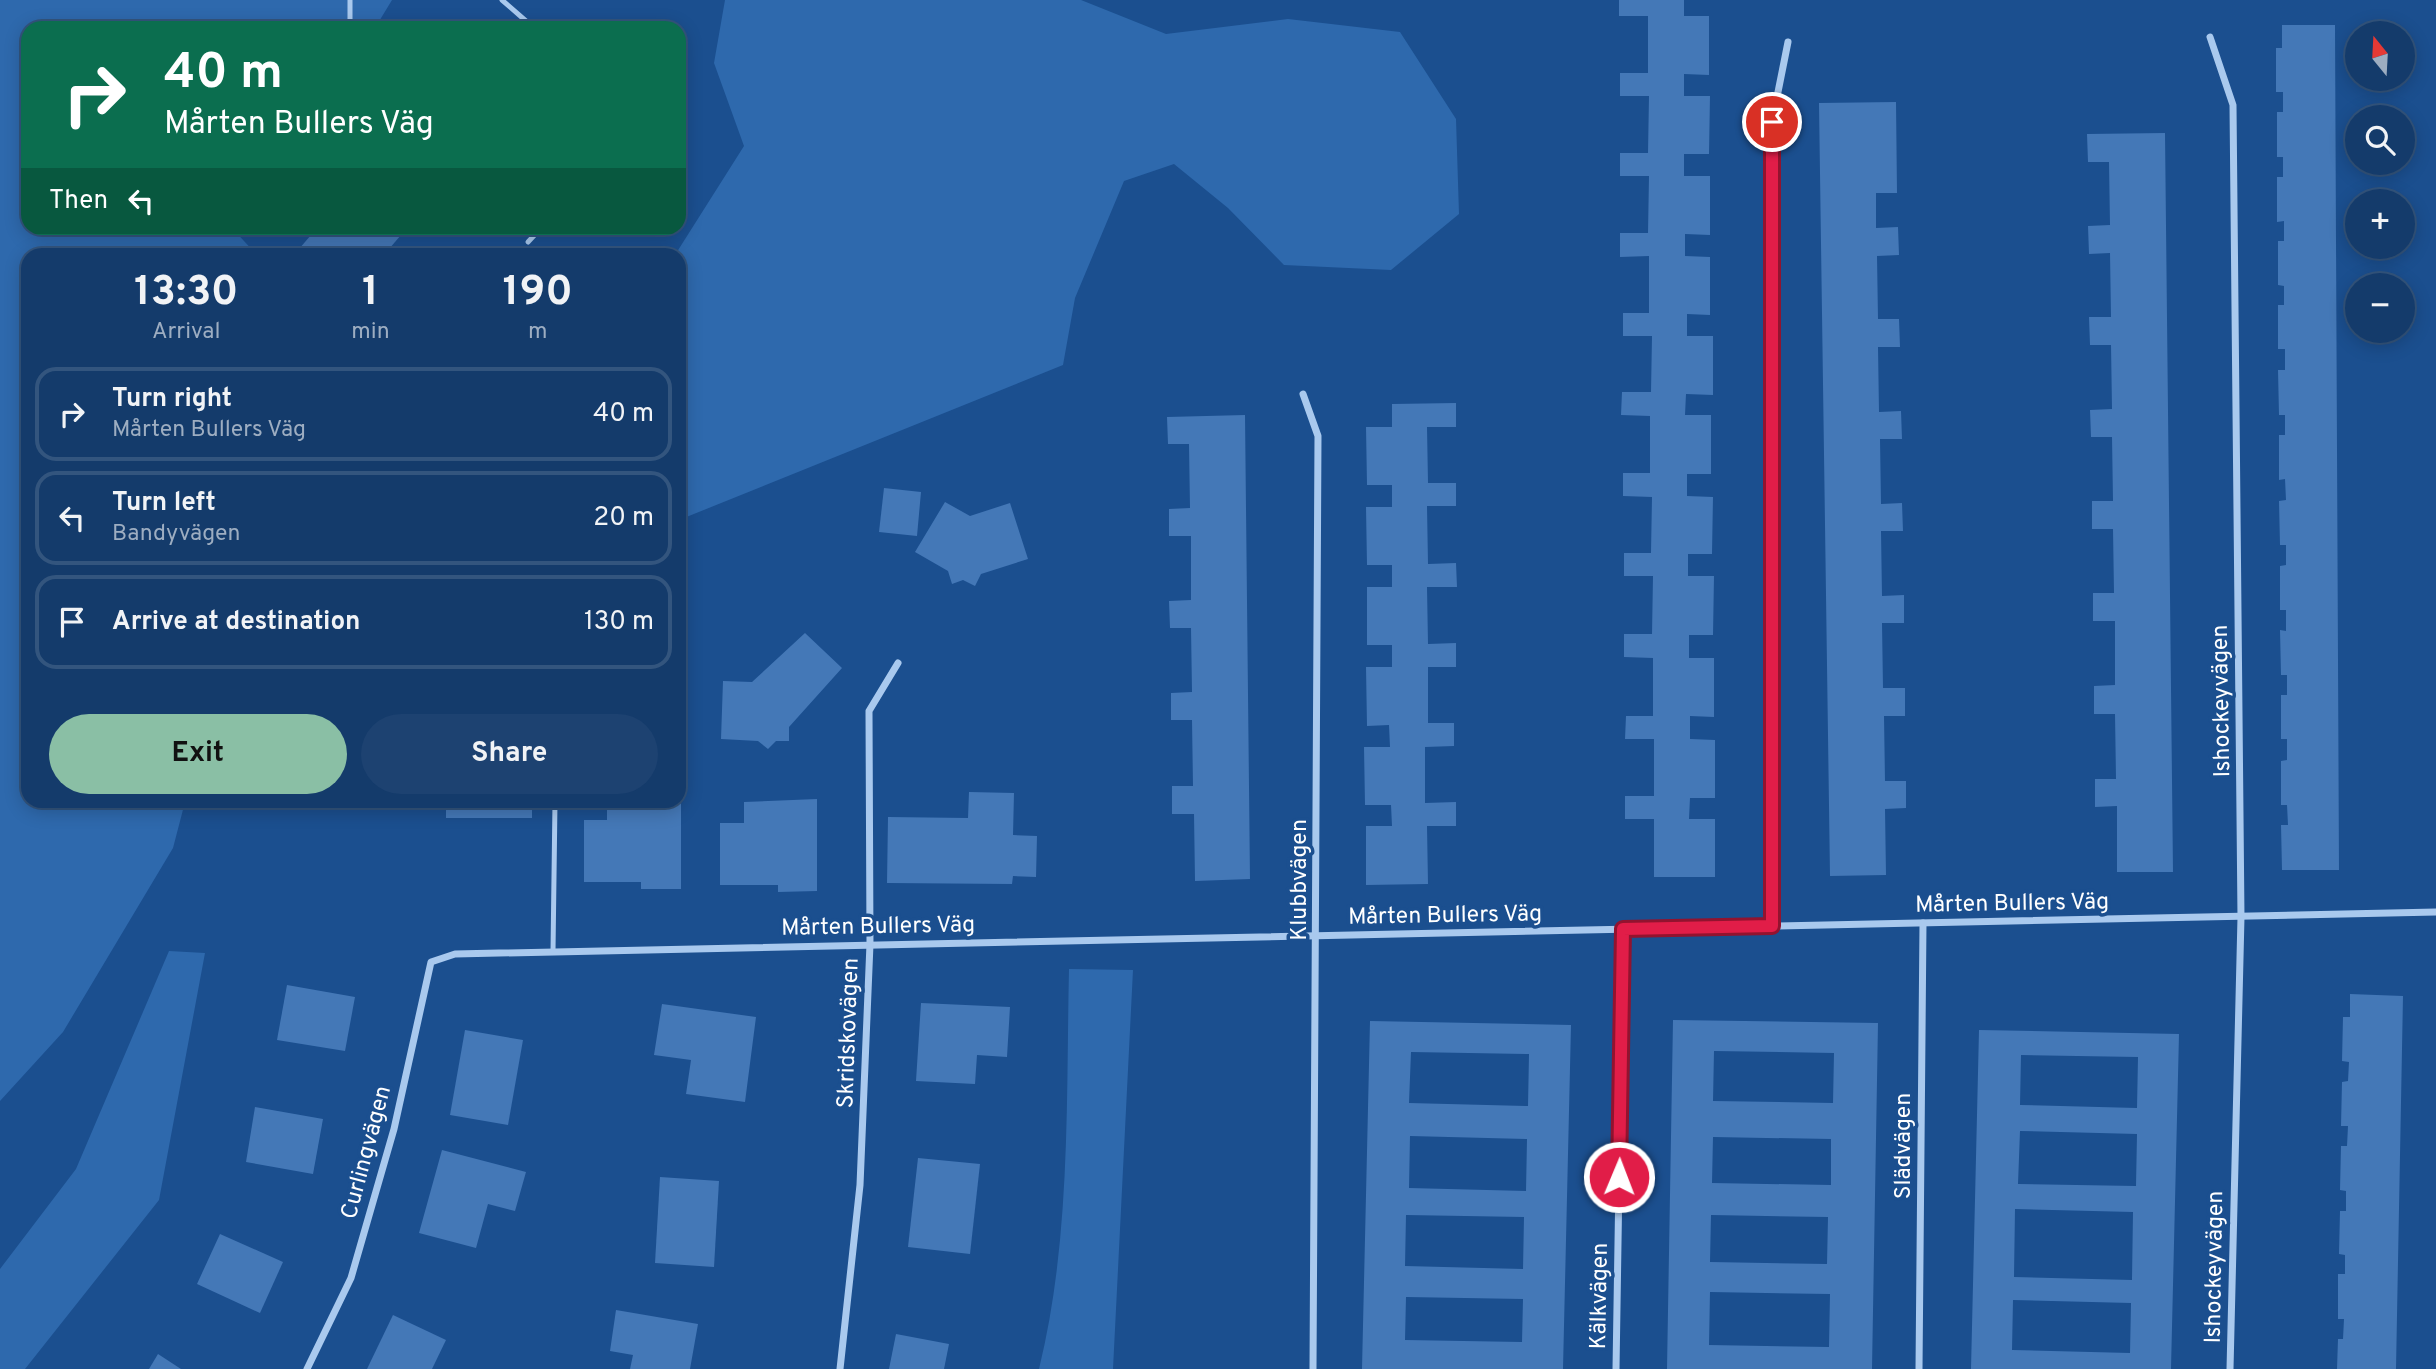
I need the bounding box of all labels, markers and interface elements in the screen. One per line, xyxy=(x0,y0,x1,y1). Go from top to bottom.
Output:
north arrow xyxy=(2345,21,2415,91)
map controls xyxy=(2345,21,2415,343)
text: 40 m xyxy=(164,44,283,106)
icon: right xyxy=(49,49,140,140)
pin xyxy=(1742,92,1802,152)
icon: arrive xyxy=(1753,103,1791,141)
text: Mårten Bullers Väg xyxy=(164,105,434,145)
button: search xyxy=(2345,105,2415,175)
icon: left xyxy=(122,182,160,220)
text: Then xyxy=(49,185,108,218)
button: + xyxy=(2345,189,2415,259)
text: 13:30 xyxy=(134,267,238,320)
text: 1 xyxy=(362,267,379,320)
text: 190 xyxy=(503,267,573,320)
button: − xyxy=(2345,273,2415,343)
text: Arrival xyxy=(152,318,220,347)
text: min xyxy=(351,318,390,347)
text: m xyxy=(528,318,548,347)
text: Turn right xyxy=(112,383,232,416)
icon: right xyxy=(53,395,91,433)
text: 40 m xyxy=(593,398,654,431)
text: Mårten Bullers Väg xyxy=(112,416,306,445)
text: Turn left xyxy=(112,487,216,520)
icon: left xyxy=(53,499,91,537)
text: 20 m xyxy=(593,502,654,535)
text: Bandyvägen xyxy=(112,520,241,549)
icon: arrive xyxy=(53,603,91,641)
text: Arrive at destination xyxy=(112,606,360,639)
text: 130 m xyxy=(584,606,654,639)
street label: Ishockeyvägen xyxy=(2207,624,2238,778)
button: Exit xyxy=(49,714,347,794)
button: Share xyxy=(361,714,658,794)
street label: Klubbvägen xyxy=(1286,819,1315,941)
street label: Mårten Bullers Väg xyxy=(1915,888,2109,921)
street label: Mårten Bullers Väg xyxy=(1348,900,1542,933)
street label: Mårten Bullers Väg xyxy=(781,911,975,944)
street label: Skridskovägen xyxy=(832,957,867,1109)
street label: Curlingvägen xyxy=(336,1083,399,1223)
street label: Slädvägen xyxy=(1890,1093,1919,1199)
position arrow xyxy=(1582,1140,1656,1214)
street label: Ishockeyvägen xyxy=(2200,1190,2231,1344)
street label: Kälkvägen xyxy=(1585,1242,1616,1350)

